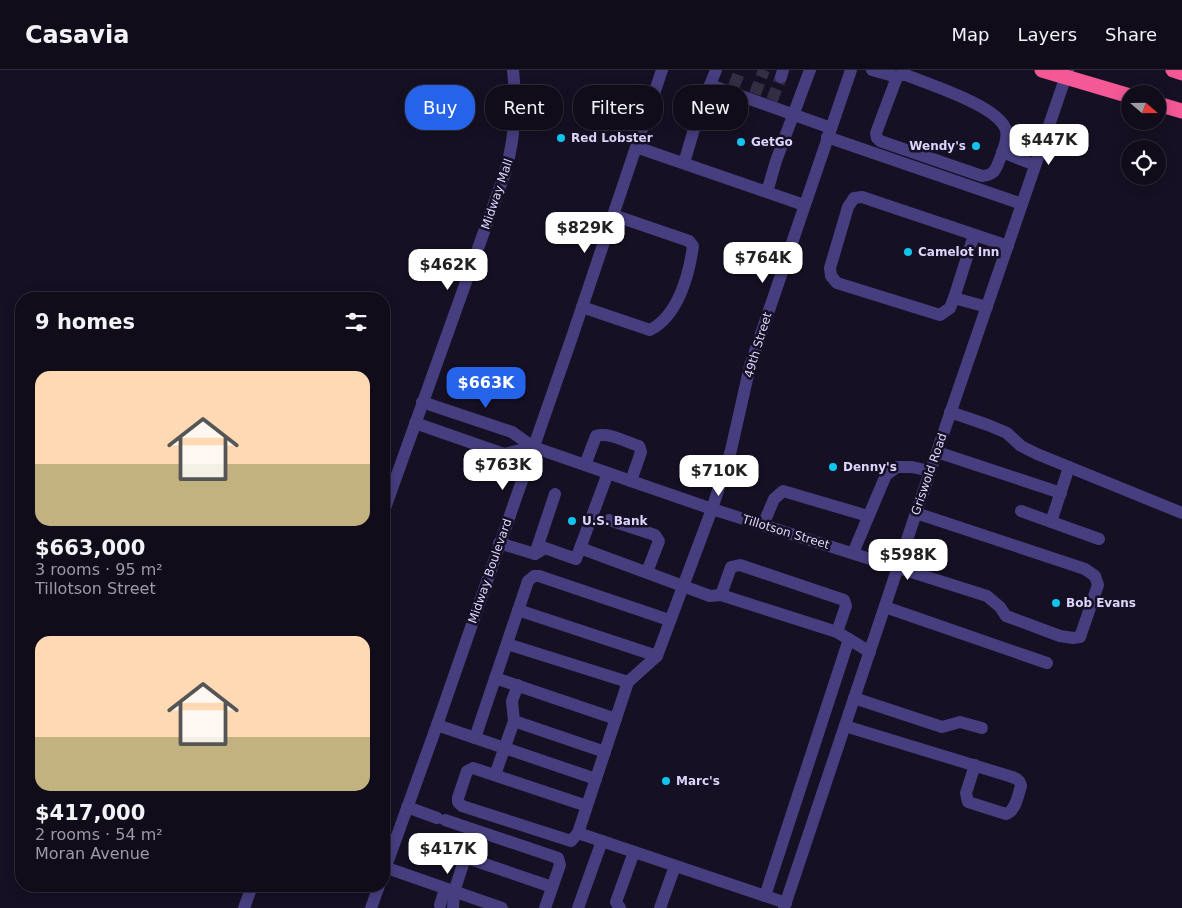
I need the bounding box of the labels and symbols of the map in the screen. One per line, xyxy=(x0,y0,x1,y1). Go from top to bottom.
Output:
north arrow xyxy=(1121,85,1166,130)
pin: $447K xyxy=(1014,124,1084,166)
place label: Red Lobster xyxy=(571,131,653,145)
marker: Red Lobster xyxy=(555,132,567,144)
place label: GetGo xyxy=(751,135,793,149)
marker: GetGo xyxy=(735,136,747,148)
place label: Wendy's xyxy=(909,139,966,153)
marker: Wendy's xyxy=(970,140,982,152)
street label: Midway Mall xyxy=(478,157,516,231)
pin: $829K xyxy=(550,212,620,254)
pin: $764K xyxy=(728,242,798,284)
place label: Camelot Inn xyxy=(918,245,999,259)
marker: Camelot Inn xyxy=(902,246,914,258)
pin: $462K xyxy=(413,248,483,291)
street label: 49th Street xyxy=(741,310,775,379)
pin: $663K xyxy=(451,366,521,409)
street label: Griswold Road xyxy=(908,431,950,517)
pin: $763K xyxy=(468,448,538,491)
pin: $710K xyxy=(684,454,754,497)
place label: Denny's xyxy=(843,460,897,474)
marker: Denny's xyxy=(827,461,839,473)
street label: Tillotson Street xyxy=(740,512,832,552)
place label: U.S. Bank xyxy=(582,514,648,528)
marker: U.S. Bank xyxy=(566,515,578,527)
street label: Midway Boulevard xyxy=(465,517,515,625)
pin: $598K xyxy=(873,538,943,581)
place label: Bob Evans xyxy=(1066,596,1136,610)
marker: Bob Evans xyxy=(1050,597,1062,609)
place label: Marc's xyxy=(676,774,720,788)
marker: Marc's xyxy=(660,775,672,787)
pin: $417K xyxy=(413,832,483,875)

